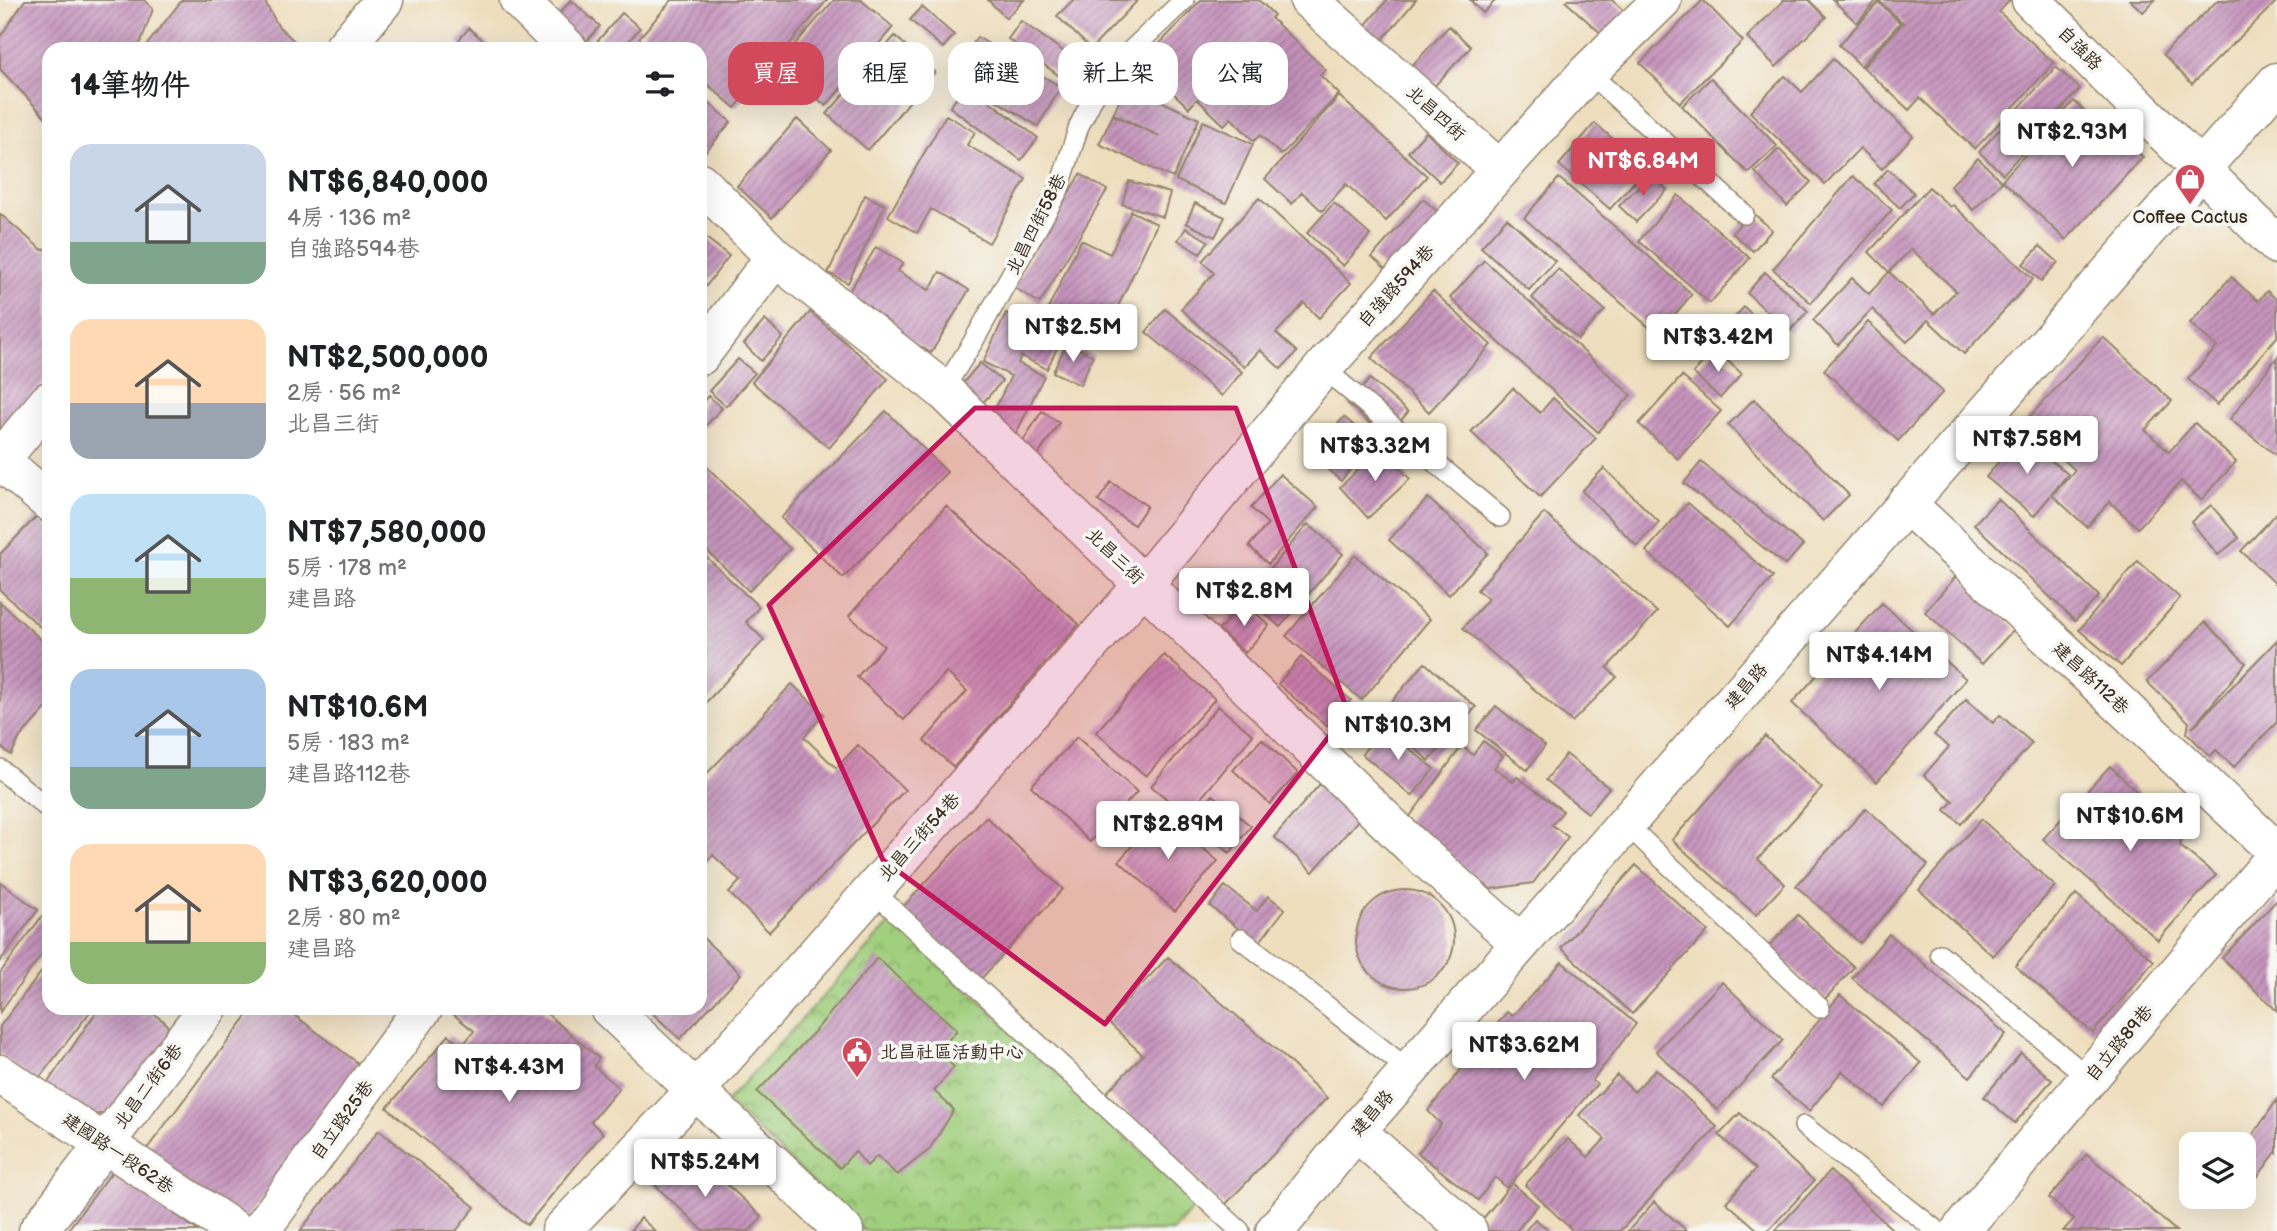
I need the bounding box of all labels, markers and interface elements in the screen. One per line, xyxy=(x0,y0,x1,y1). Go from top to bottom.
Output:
street label: 自強路 xyxy=(2053,22,2106,75)
chip: 買屋 xyxy=(728,42,824,105)
chip: 租屋 xyxy=(838,42,934,105)
chip: 篩選 xyxy=(948,42,1044,105)
chip: 新上架 xyxy=(1058,42,1178,105)
chip: 公寓 xyxy=(1192,42,1288,105)
icon: filters xyxy=(641,65,679,103)
text: 14筆物件 xyxy=(70,68,190,104)
street label: 北昌四街 xyxy=(1402,81,1469,145)
pin: NT$2.93M xyxy=(2000,110,2144,169)
text: NT$2.93M xyxy=(2016,118,2128,146)
pin: NT$6.84M xyxy=(1571,138,1715,198)
text: NT$6.84M xyxy=(1587,147,1699,175)
shop icon: Coffee Cactus xyxy=(2173,162,2207,206)
text: NT$6,840,000 xyxy=(287,165,488,201)
street label: 北昌四街58巷 xyxy=(1002,170,1071,278)
icon: home xyxy=(126,172,210,256)
text: 4房 · 136 m² xyxy=(287,204,411,232)
place label: Coffee Cactus xyxy=(2132,207,2248,228)
text: 自強路594巷 xyxy=(287,235,420,263)
street label: 自強路594巷 xyxy=(1354,241,1439,332)
pin: NT$2.5M xyxy=(1008,304,1138,364)
text: NT$2.5M xyxy=(1024,313,1122,341)
pin: NT$3.42M xyxy=(1646,314,1790,374)
text: NT$3.42M xyxy=(1662,323,1774,351)
text: NT$2,500,000 xyxy=(287,340,488,376)
icon: home xyxy=(126,347,210,431)
text: 2房 · 56 m² xyxy=(287,379,401,407)
text: 北昌三街 xyxy=(287,410,379,438)
pin: NT$7.58M xyxy=(1955,416,2099,476)
pin: NT$3.32M xyxy=(1303,424,1447,483)
text: NT$7.58M xyxy=(1972,425,2082,453)
text: NT$3.32M xyxy=(1319,432,1431,460)
text: NT$7,580,000 xyxy=(287,515,486,551)
icon: home xyxy=(126,522,210,606)
street label: 北昌三街 xyxy=(1081,524,1148,589)
text: 5房 · 178 m² xyxy=(287,554,407,582)
pin: NT$2.8M xyxy=(1179,568,1309,628)
text: NT$2.8M xyxy=(1195,577,1293,605)
text: 建昌路 xyxy=(287,585,356,613)
pin: NT$4.14M xyxy=(1807,632,1951,692)
street label: 建昌路112巷 xyxy=(2048,638,2133,719)
text: NT$4.14M xyxy=(1825,641,1933,669)
street label: 建昌路 xyxy=(1721,659,1772,714)
text: NT$10.6M xyxy=(287,690,428,726)
icon: home xyxy=(126,697,210,781)
pin: NT$10.3M xyxy=(1326,702,1470,762)
text: NT$10.3M xyxy=(1344,711,1452,739)
text: 5房 · 183 m² xyxy=(287,729,410,757)
text: 建昌路112巷 xyxy=(287,760,410,788)
street label: 北昌三街54巷 xyxy=(874,789,964,886)
pin: NT$10.6M xyxy=(2058,794,2202,853)
pin: NT$2.89M xyxy=(1096,802,1240,861)
text: NT$10.6M xyxy=(2076,802,2184,830)
text: NT$2.89M xyxy=(1112,810,1224,838)
text: NT$3,620,000 xyxy=(287,865,488,901)
icon: home xyxy=(126,872,210,956)
text: 2房 · 80 m² xyxy=(287,904,401,932)
text: 建昌路 xyxy=(287,935,356,963)
street label: 自立路89巷 xyxy=(2081,1001,2157,1086)
pin: NT$3.62M xyxy=(1452,1023,1596,1082)
text: NT$3.62M xyxy=(1468,1031,1580,1059)
public building icon: 北昌社區活動中心 xyxy=(840,1035,874,1079)
street label: 北昌二街6巷 xyxy=(110,1040,187,1133)
place label: 北昌社區活動中心 xyxy=(880,1042,1024,1063)
pin: NT$4.43M xyxy=(437,1044,581,1104)
text: NT$4.43M xyxy=(454,1053,564,1081)
street label: 自立路25巷 xyxy=(307,1077,378,1164)
street label: 建昌路 xyxy=(1347,1086,1398,1141)
street label: 建國路一段62巷 xyxy=(58,1108,177,1198)
map controls xyxy=(2179,1132,2256,1209)
button: layers xyxy=(2179,1132,2256,1209)
pin: NT$5.24M xyxy=(633,1140,777,1199)
text: NT$5.24M xyxy=(650,1148,760,1176)

